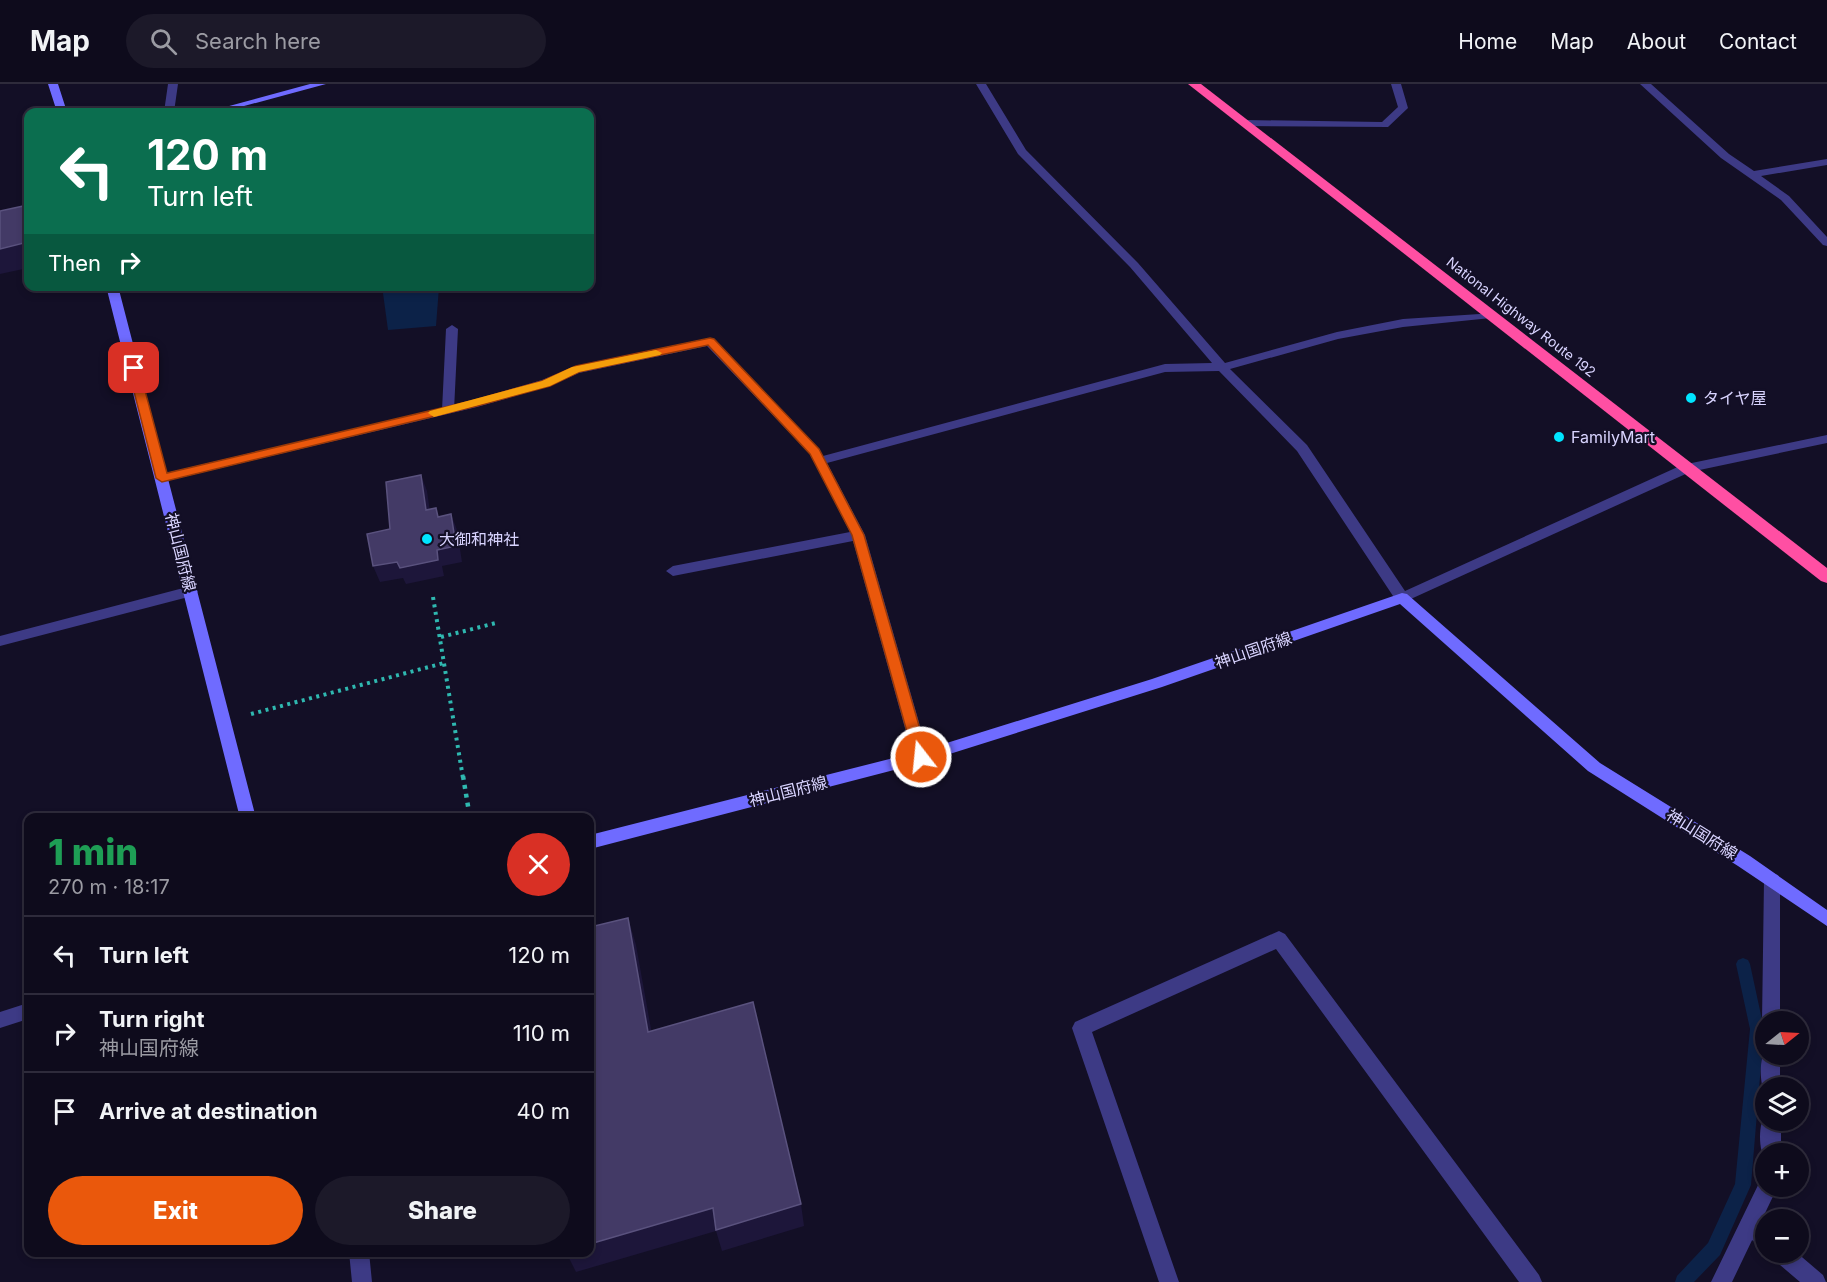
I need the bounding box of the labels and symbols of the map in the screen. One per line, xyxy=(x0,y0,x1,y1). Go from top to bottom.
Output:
street label: National Highway Route 192 xyxy=(1443,253,1599,380)
pin xyxy=(108,342,159,393)
place label: タイヤ屋 xyxy=(1703,388,1767,408)
marker: タイヤ屋 xyxy=(1684,391,1698,405)
place label: FamilyMart xyxy=(1571,427,1655,447)
marker: FamilyMart xyxy=(1552,430,1566,444)
street label: 神山国府線 xyxy=(162,511,200,593)
place label: 大御和神社 xyxy=(439,529,519,549)
marker: 大御和神社 xyxy=(420,532,434,546)
street label: 神山国府線 xyxy=(1212,628,1294,672)
position arrow xyxy=(889,725,953,789)
street label: 神山国府線 xyxy=(747,772,829,810)
street label: 神山国府線 xyxy=(1663,804,1741,864)
north arrow xyxy=(1755,1011,1809,1065)

